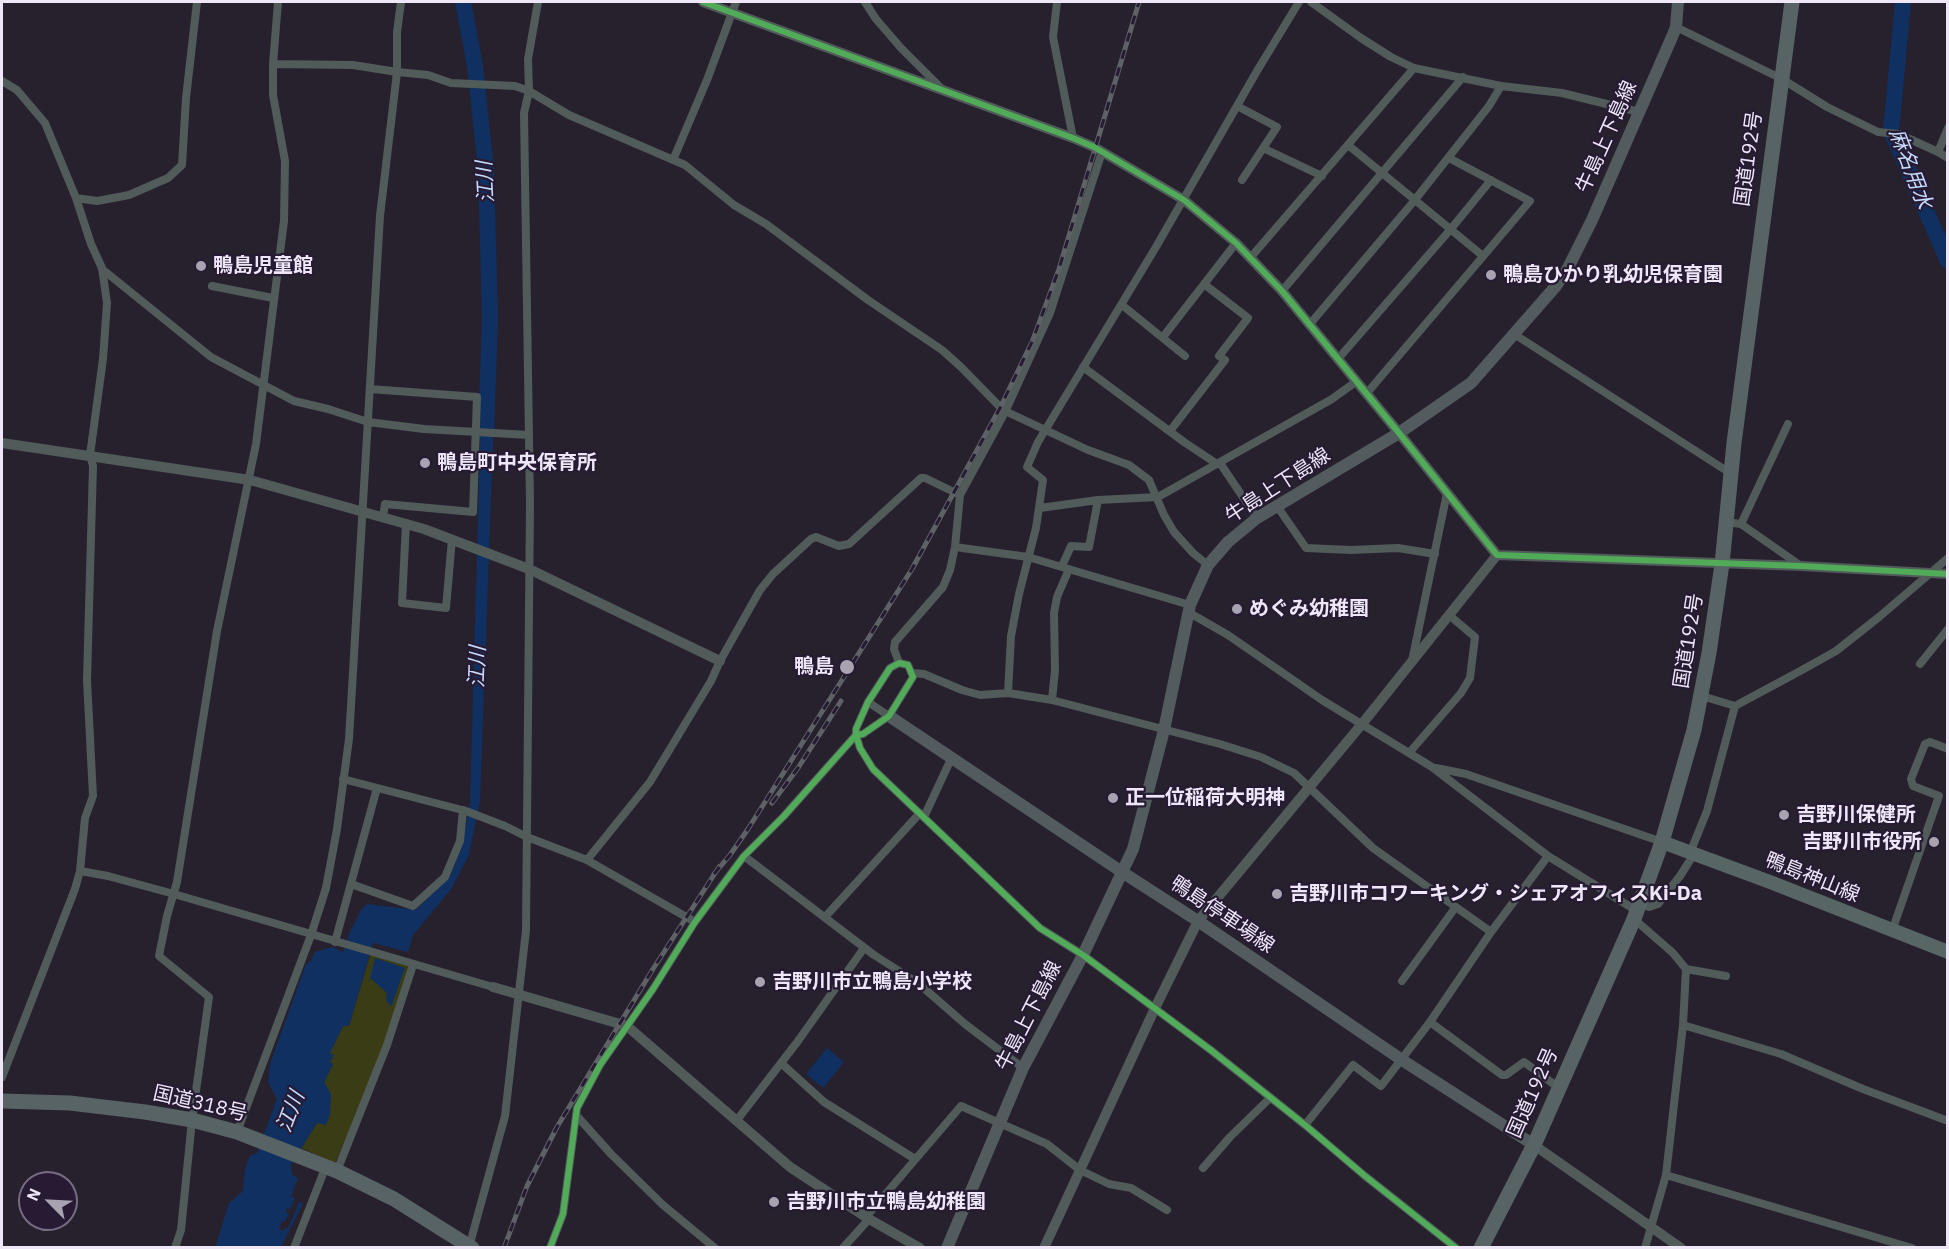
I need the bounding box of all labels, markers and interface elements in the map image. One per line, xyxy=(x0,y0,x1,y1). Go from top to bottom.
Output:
street label: 牛島上下島線 xyxy=(1572,77,1642,197)
street label: 国道192号 xyxy=(1730,110,1768,208)
water label: 麻名用水 xyxy=(1883,125,1937,213)
water label: 江川 xyxy=(472,160,500,204)
place label: 鴨島児童館 xyxy=(213,254,313,278)
marker: 鴨島児童館 xyxy=(194,259,208,273)
place label: 鴨島ひかり乳幼児保育園 xyxy=(1503,263,1723,287)
marker: 鴨島ひかり乳幼児保育園 xyxy=(1484,268,1498,282)
street label: 牛島上下島線 xyxy=(1221,443,1335,529)
place label: 鴨島町中央保育所 xyxy=(437,451,597,475)
marker: 鴨島町中央保育所 xyxy=(418,456,432,470)
street label: 国道192号 xyxy=(1670,592,1708,690)
place label: めぐみ幼稚園 xyxy=(1249,597,1369,621)
marker: めぐみ幼稚園 xyxy=(1230,602,1244,616)
water label: 江川 xyxy=(465,646,491,688)
place label: 鴨島 xyxy=(794,655,834,679)
marker: 鴨島 xyxy=(838,658,856,676)
place label: 正一位稲荷大明神 xyxy=(1125,786,1285,810)
marker: 正一位稲荷大明神 xyxy=(1106,791,1120,805)
place label: 吉野川保健所 xyxy=(1796,803,1916,827)
marker: 吉野川保健所 xyxy=(1777,808,1791,822)
place label: 吉野川市役所 xyxy=(1802,830,1922,854)
marker: 吉野川市役所 xyxy=(1927,835,1941,849)
street label: 鴨島神山線 xyxy=(1761,848,1863,908)
street label: 鴨島停車場線 xyxy=(1166,872,1278,958)
place label: 吉野川市コワーキング・シェアオフィスKi-Da xyxy=(1289,882,1702,906)
marker: 吉野川市コワーキング・シェアオフィスKi-Da xyxy=(1270,887,1284,901)
street label: 牛島上下島線 xyxy=(991,957,1067,1075)
place label: 吉野川市立鴨島小学校 xyxy=(772,970,972,994)
marker: 吉野川市立鴨島小学校 xyxy=(753,975,767,989)
street label: 国道192号 xyxy=(1503,1044,1563,1142)
street label: 国道318号 xyxy=(151,1082,249,1126)
water label: 江川 xyxy=(272,1088,310,1136)
north arrow xyxy=(18,1171,78,1231)
text: N xyxy=(22,1185,45,1204)
place label: 吉野川市立鴨島幼稚園 xyxy=(786,1190,986,1214)
marker: 吉野川市立鴨島幼稚園 xyxy=(767,1195,781,1209)

